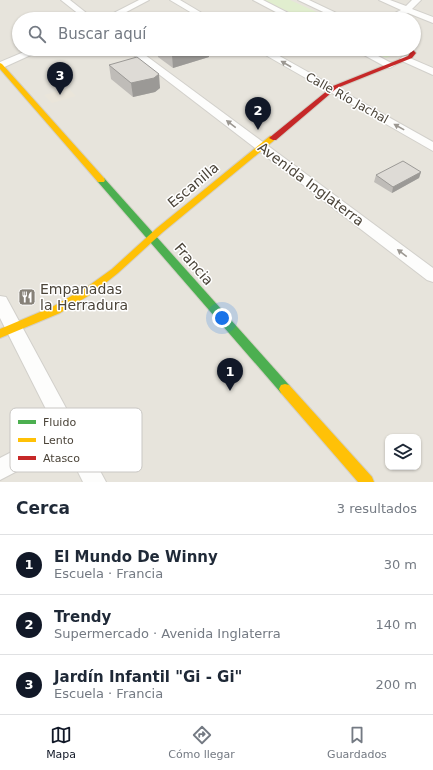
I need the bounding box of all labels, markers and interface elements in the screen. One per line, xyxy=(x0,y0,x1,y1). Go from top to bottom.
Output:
search box xyxy=(12,12,421,56)
icon: search xyxy=(26,23,48,45)
text: Buscar aquí xyxy=(58,25,146,43)
one-way arrow xyxy=(280,60,292,67)
pin: 3 xyxy=(47,62,73,95)
street label: Calle Río Jachal xyxy=(303,70,391,126)
pin: 2 xyxy=(245,97,271,130)
one-way arrow xyxy=(225,120,236,129)
one-way arrow xyxy=(393,124,405,131)
street label: Avenida Inglaterra xyxy=(255,139,367,229)
street label: Escanilla xyxy=(164,159,222,211)
street label: Francia xyxy=(171,240,217,288)
one-way arrow xyxy=(396,249,407,257)
place label: Empanadas la Herradura xyxy=(40,281,128,313)
restaurant icon: Empanadas la Herradura xyxy=(17,287,37,307)
your location xyxy=(212,308,232,328)
pin: 1 xyxy=(217,358,243,391)
legend xyxy=(10,408,142,472)
text: Fluido xyxy=(43,416,76,429)
text: Lento xyxy=(43,434,74,447)
map controls xyxy=(385,434,421,470)
button: layers xyxy=(385,434,421,470)
text: Atasco xyxy=(43,452,80,465)
text: Cerca xyxy=(16,498,70,518)
text: 3 resultados xyxy=(337,501,417,516)
text: El Mundo De Winny xyxy=(54,548,218,566)
text: 1 xyxy=(24,557,34,572)
text: 30 m xyxy=(384,557,417,572)
text: Escuela · Francia xyxy=(54,566,163,581)
text: Trendy xyxy=(54,608,111,626)
text: 2 xyxy=(24,617,34,632)
text: 140 m xyxy=(375,617,417,632)
text: Supermercado · Avenida Inglaterra xyxy=(54,626,281,641)
text: Jardín Infantil "Gi - Gi" xyxy=(54,668,242,686)
text: 3 xyxy=(24,677,34,692)
text: 200 m xyxy=(375,677,417,692)
text: Escuela · Francia xyxy=(54,686,163,701)
tab: Mapa xyxy=(46,724,76,761)
tab: Cómo llegar xyxy=(168,724,235,761)
tab: Guardados xyxy=(327,724,387,761)

